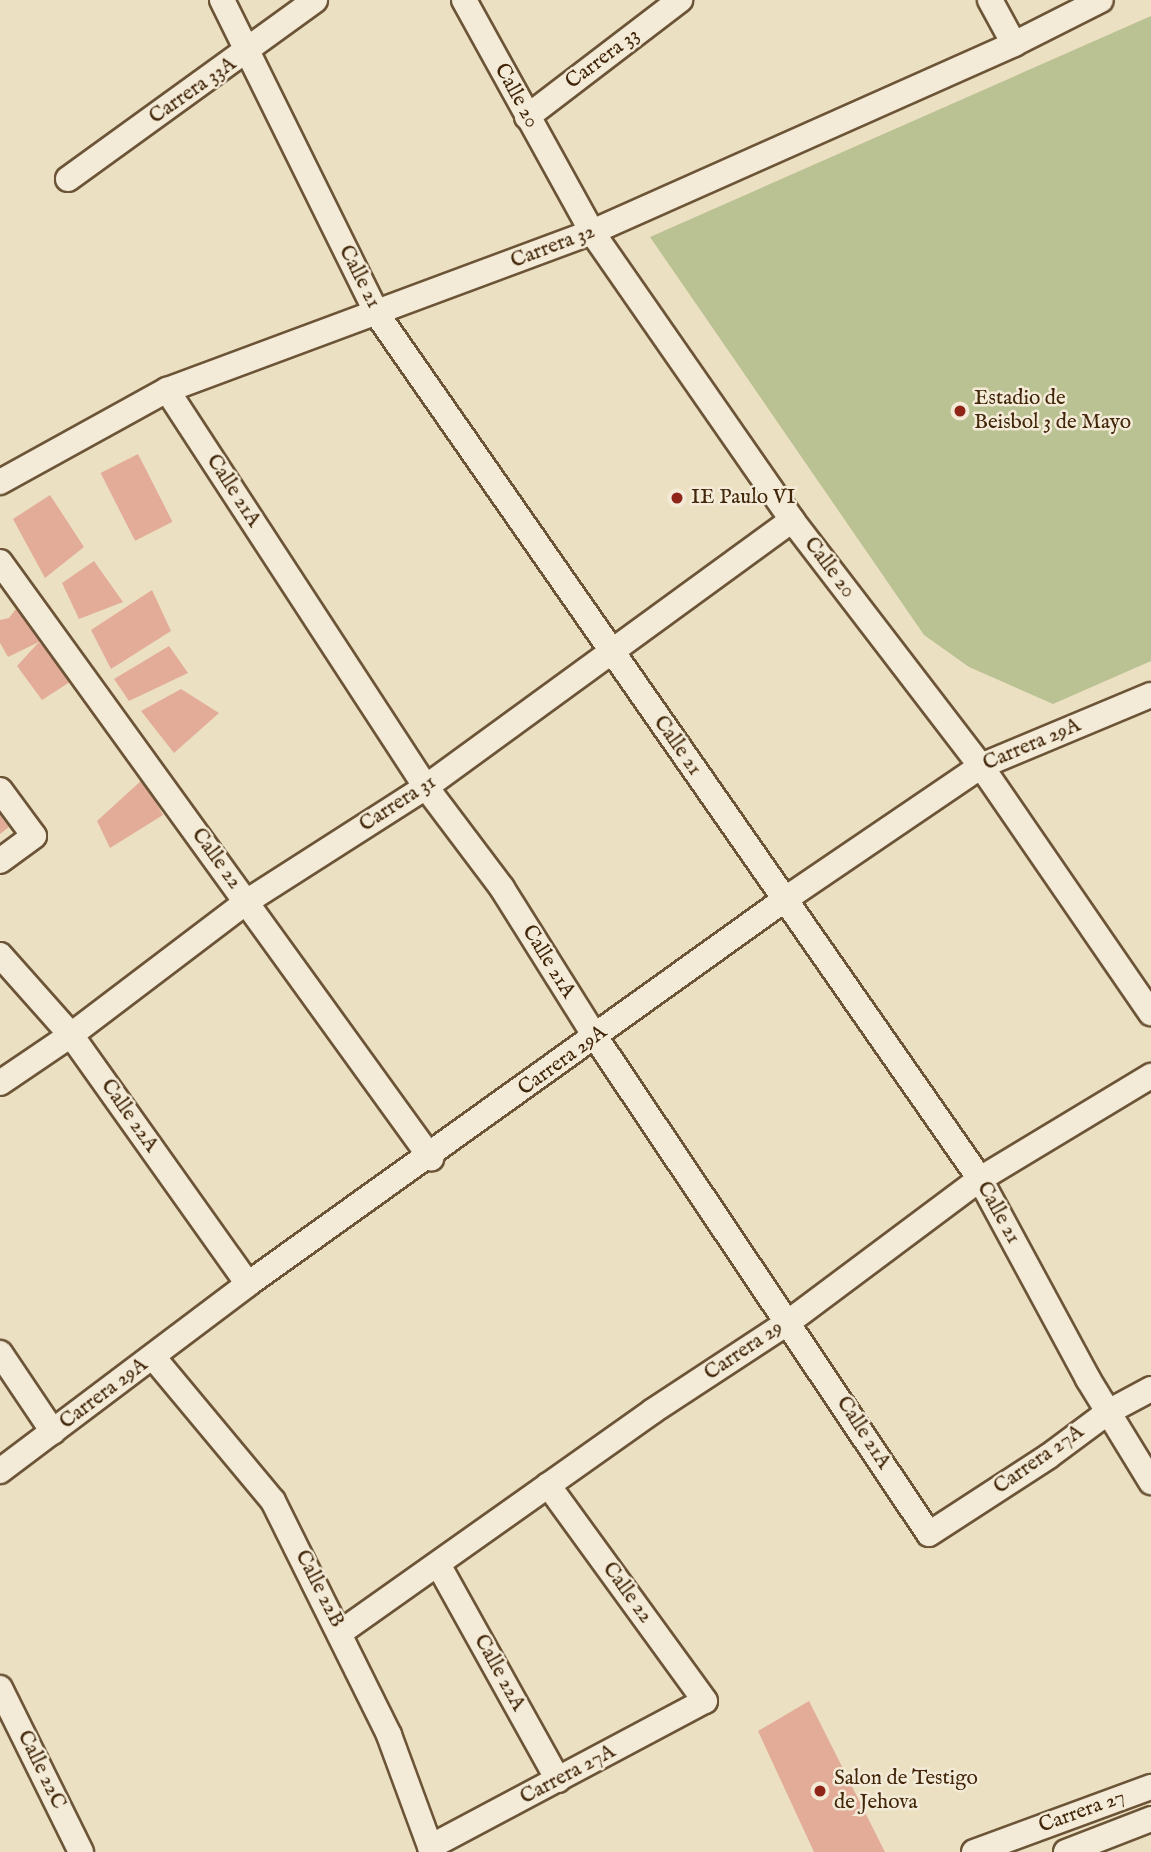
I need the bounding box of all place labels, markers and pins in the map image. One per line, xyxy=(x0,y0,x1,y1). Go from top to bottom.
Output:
place label: Estadio de Beisbol 3 de Mayo xyxy=(974,386,1131,436)
marker: Estadio de Beisbol 3 de Mayo xyxy=(952,403,968,419)
place label: IE Paulo VI xyxy=(691,485,795,511)
marker: IE Paulo VI xyxy=(669,490,685,506)
place label: Salon de Testigo de Jehova xyxy=(834,1766,978,1816)
marker: Salon de Testigo de Jehova xyxy=(812,1783,828,1799)

